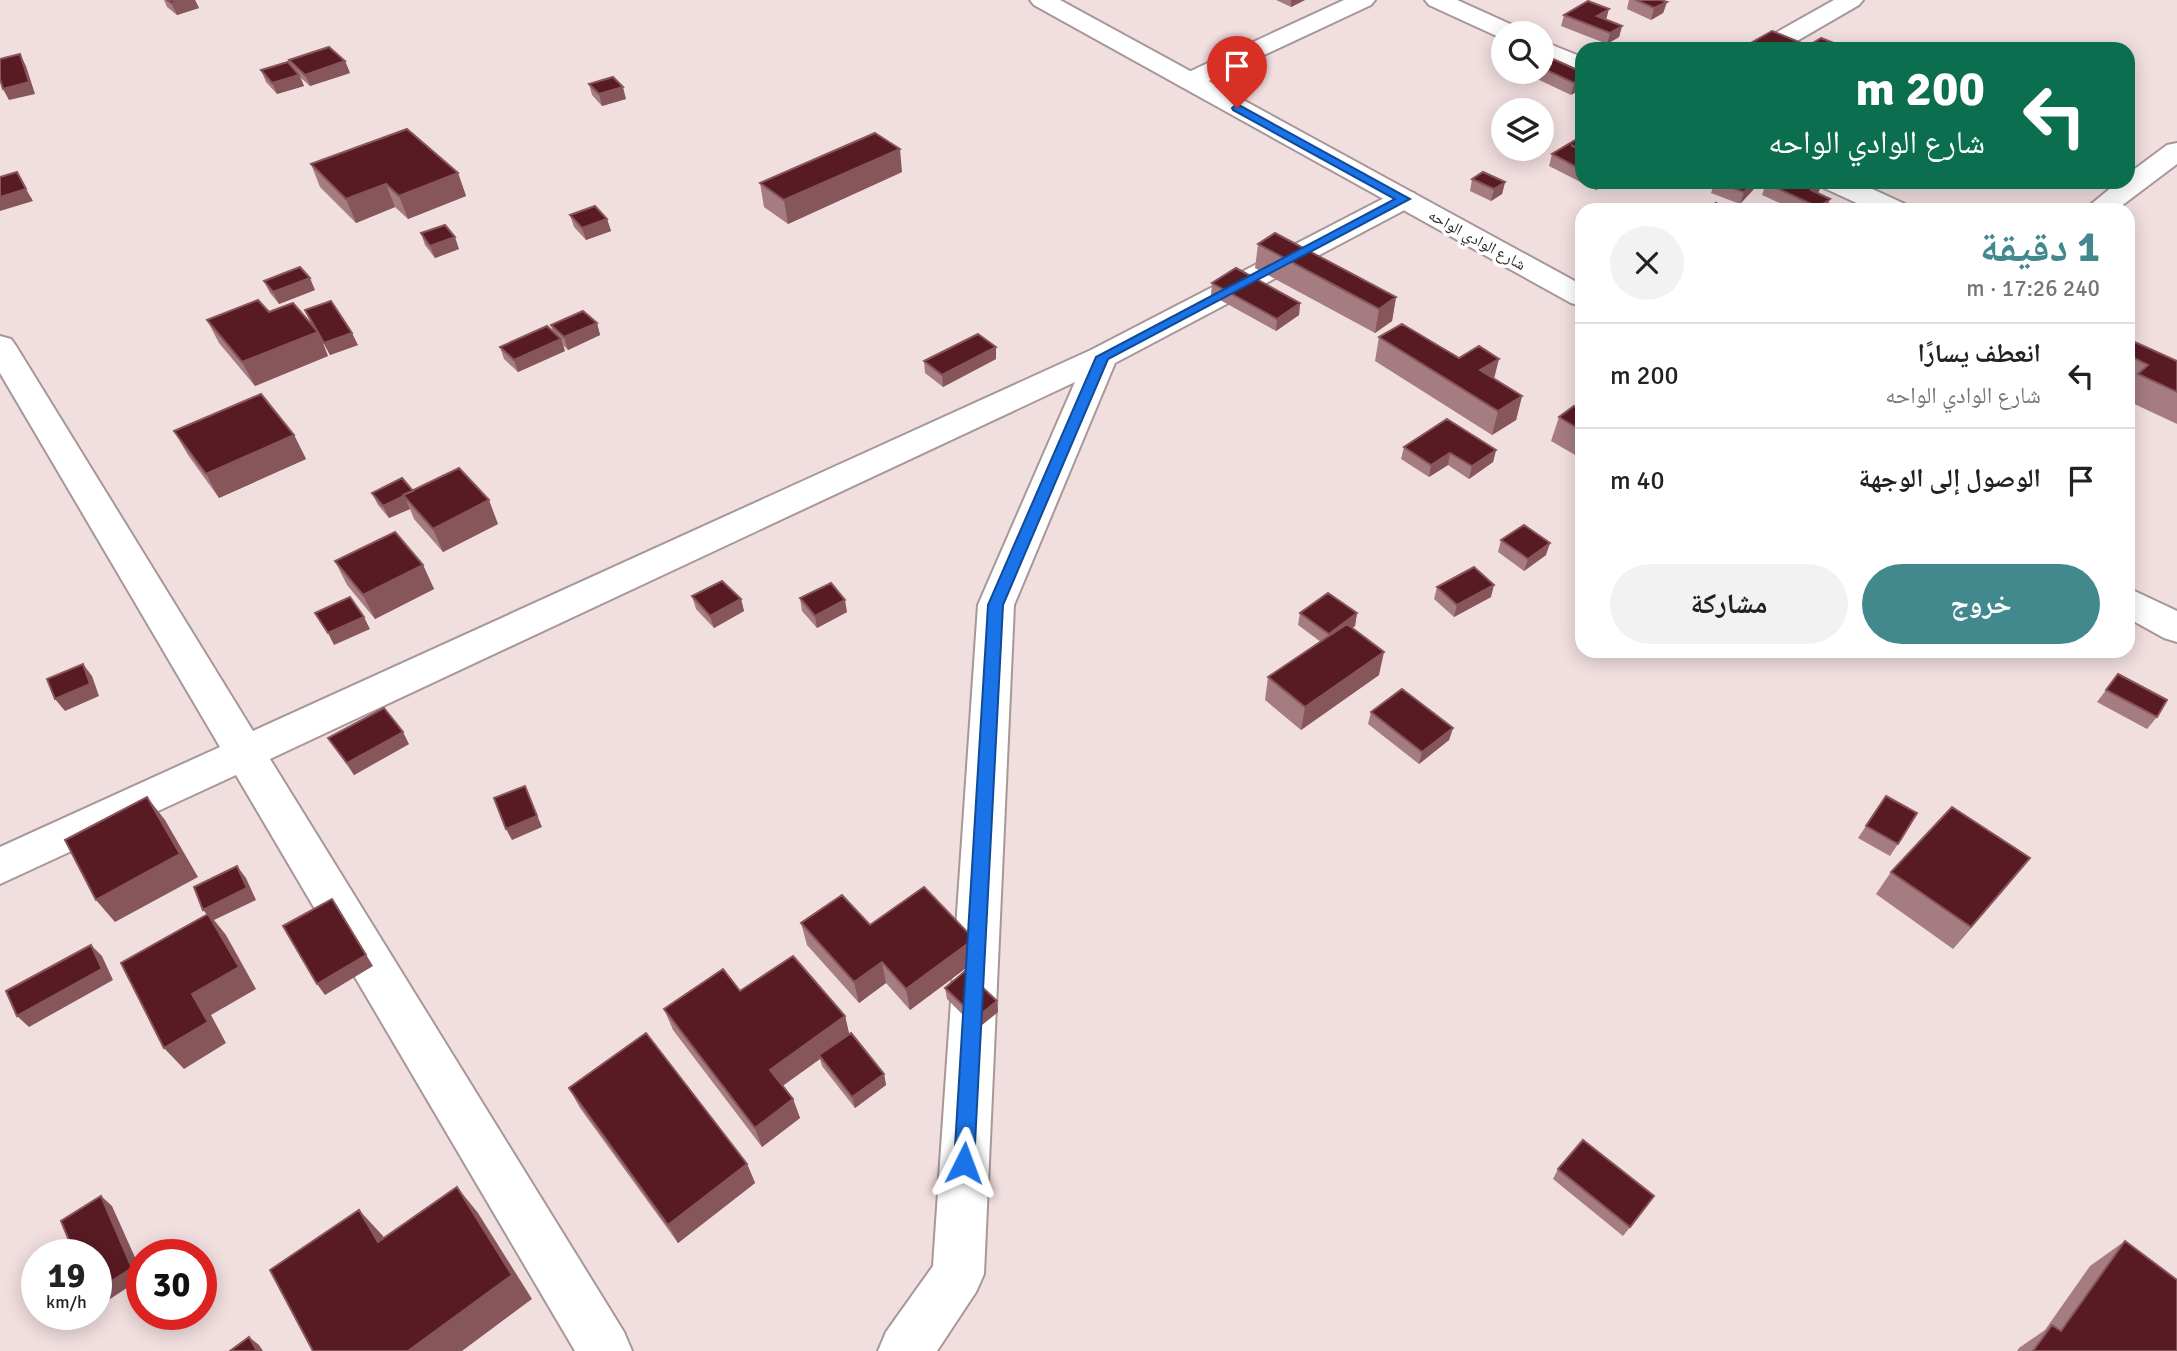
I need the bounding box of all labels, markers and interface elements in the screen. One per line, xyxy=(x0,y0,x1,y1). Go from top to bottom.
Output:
map controls xyxy=(1491,21,1554,161)
button: search xyxy=(1491,21,1554,84)
pin xyxy=(1207,36,1267,108)
icon: arrive xyxy=(1218,47,1256,85)
text: 200 m xyxy=(1855,59,1985,119)
icon: left xyxy=(2009,70,2100,161)
button: layers xyxy=(1491,98,1554,161)
text: شارع الوادي الواحه xyxy=(1768,123,1985,162)
street label: شارع الوادي الواحه xyxy=(1424,205,1529,277)
text: 1 دقيقة xyxy=(1980,222,2100,273)
button: close xyxy=(1610,226,1684,300)
text: 240 m · 17:26 xyxy=(1966,274,2100,303)
text: انعطف يسارًا xyxy=(1917,338,2041,370)
icon: left xyxy=(2062,357,2100,395)
text: 200 m xyxy=(1610,360,1679,392)
text: شارع الوادي الواحه xyxy=(1885,381,2041,410)
icon: arrive xyxy=(2062,462,2100,500)
text: الوصول إلى الوجهة xyxy=(1859,463,2041,495)
text: 40 m xyxy=(1610,465,1665,497)
button: مشاركة xyxy=(1610,564,1848,644)
button: خروج xyxy=(1862,564,2100,644)
position arrow xyxy=(927,1126,1001,1200)
speed limit sign: 30 xyxy=(126,1239,217,1330)
text: 19 xyxy=(48,1254,85,1297)
text: km/h xyxy=(46,1291,87,1313)

